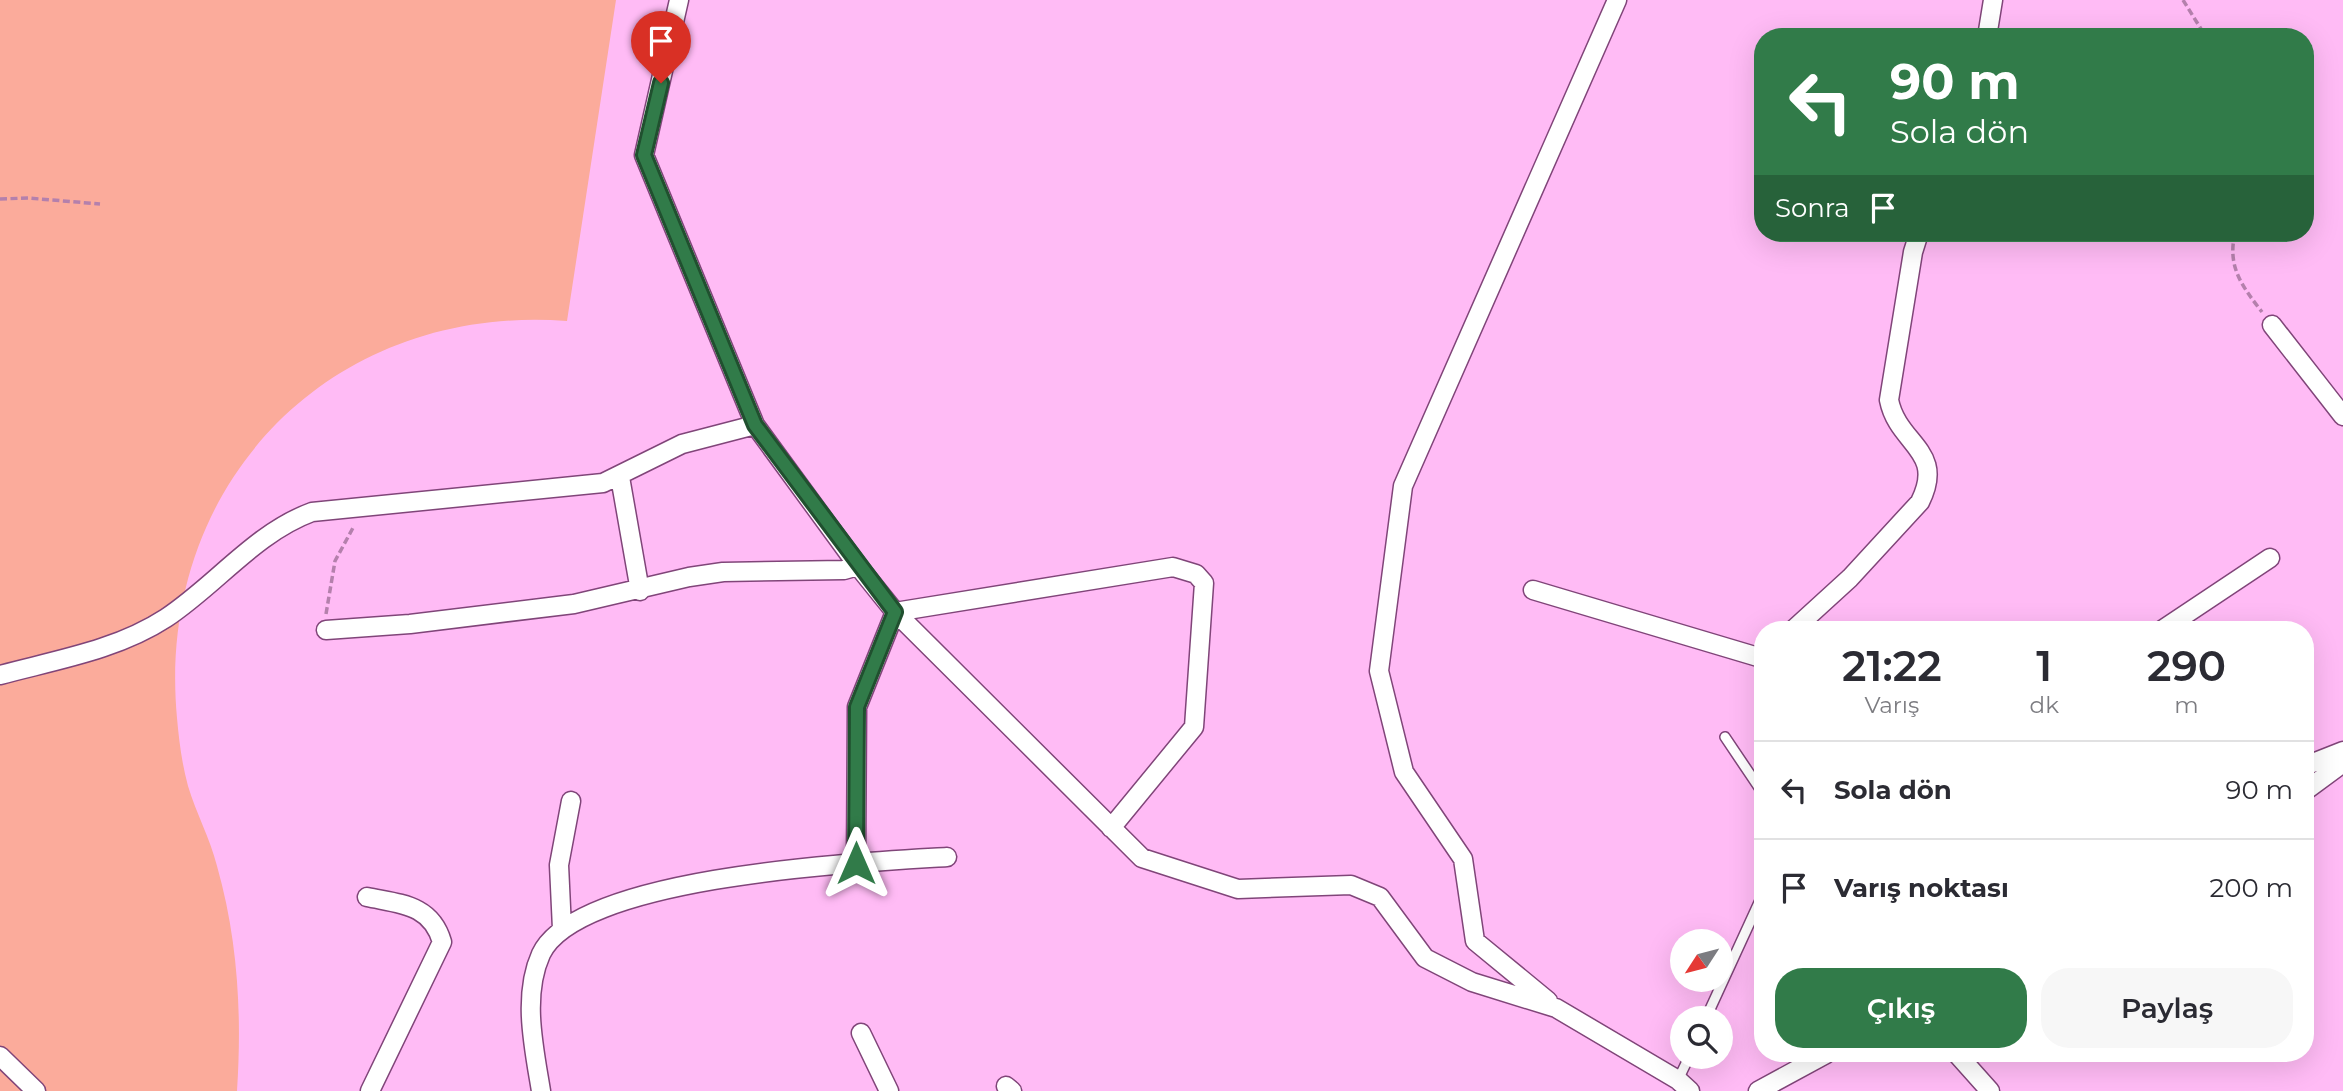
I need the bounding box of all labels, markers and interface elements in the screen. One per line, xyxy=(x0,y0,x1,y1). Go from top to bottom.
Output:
pin xyxy=(631,11,691,83)
icon: arrive xyxy=(642,22,680,60)
text: 90 m xyxy=(1890,52,2020,111)
icon: left xyxy=(1775,56,1866,147)
text: Sola dön xyxy=(1890,112,2029,151)
icon: arrive xyxy=(1864,189,1902,227)
text: Sonra xyxy=(1775,192,1850,224)
text: 21:22 xyxy=(1842,640,1942,692)
text: 1 xyxy=(2036,640,2052,692)
text: 290 xyxy=(2147,640,2226,692)
text: Varış xyxy=(1864,691,1919,719)
text: dk xyxy=(2030,691,2059,719)
text: m xyxy=(2174,691,2199,719)
icon: left xyxy=(1775,771,1813,809)
text: Sola dön xyxy=(1834,774,1952,806)
text: 90 m xyxy=(2226,774,2293,806)
position arrow xyxy=(819,826,893,900)
icon: arrive xyxy=(1775,869,1813,907)
text: Varış noktası xyxy=(1834,872,2009,904)
text: 200 m xyxy=(2209,872,2293,904)
north arrow xyxy=(1670,929,1732,992)
map controls xyxy=(1670,929,1733,1069)
button: Çıkış xyxy=(1775,968,2027,1048)
button: Paylaş xyxy=(2041,968,2293,1048)
button: search xyxy=(1670,1006,1733,1069)

